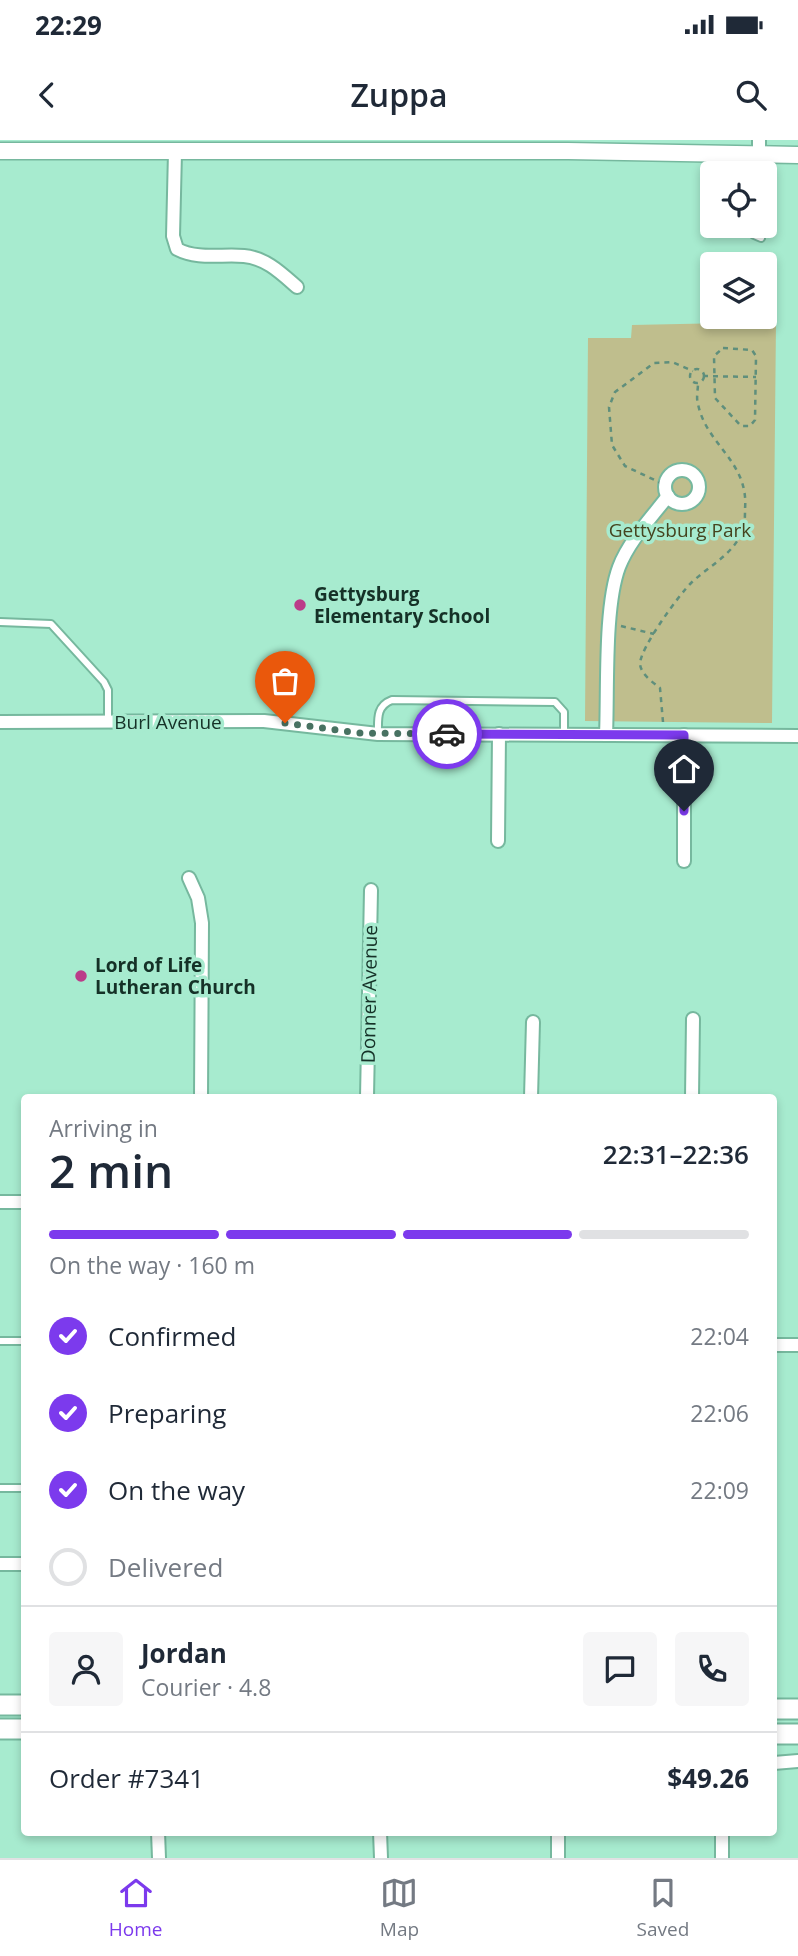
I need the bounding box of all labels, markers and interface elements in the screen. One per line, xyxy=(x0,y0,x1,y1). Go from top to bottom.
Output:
text: 22:29 xyxy=(35,7,102,43)
text: Zuppa xyxy=(350,73,448,116)
icon: back xyxy=(28,76,66,114)
icon: search xyxy=(732,76,770,114)
map controls xyxy=(700,161,777,329)
button: locate xyxy=(700,161,777,238)
button: layers xyxy=(700,252,777,329)
park label: Gettysburg Park xyxy=(609,517,751,543)
place label: Gettysburg Elementary School xyxy=(314,581,490,629)
marker: Gettysburg Elementary School xyxy=(292,597,308,613)
pin xyxy=(255,651,315,723)
icon: bag xyxy=(266,662,304,700)
courier xyxy=(412,699,482,769)
street label: Burl Avenue xyxy=(114,709,222,735)
icon: car xyxy=(428,715,466,753)
pin xyxy=(654,739,714,811)
icon: home xyxy=(665,750,703,788)
street label: Donner Avenue xyxy=(355,925,383,1063)
place label: Lord of Life Lutheran Church xyxy=(95,952,256,1000)
marker: Lord of Life Lutheran Church xyxy=(73,968,89,984)
text: Arriving in xyxy=(49,1112,158,1144)
text: 22:31–22:36 xyxy=(603,1136,749,1172)
text: 2 min xyxy=(49,1139,173,1201)
text: On the way · 160 m xyxy=(49,1249,255,1281)
icon: check xyxy=(49,1317,87,1355)
text: Confirmed xyxy=(108,1318,236,1354)
text: 22:04 xyxy=(690,1320,749,1352)
icon: check xyxy=(49,1394,87,1432)
text: Preparing xyxy=(108,1395,226,1431)
text: 22:06 xyxy=(690,1397,749,1429)
icon: check xyxy=(49,1471,87,1509)
text: On the way xyxy=(108,1472,245,1508)
text: 22:09 xyxy=(690,1474,749,1506)
text: Delivered xyxy=(108,1549,223,1585)
button: person xyxy=(49,1632,123,1706)
button: chat xyxy=(583,1632,657,1706)
button: phone xyxy=(675,1632,749,1706)
text: Jordan xyxy=(141,1635,227,1671)
text: Courier · 4.8 xyxy=(141,1671,271,1703)
text: Order #7341 xyxy=(49,1760,204,1796)
text: $49.26 xyxy=(667,1760,749,1796)
tab: Home xyxy=(109,1874,162,1942)
tab: Map xyxy=(380,1874,419,1942)
tab: Saved xyxy=(637,1874,689,1942)

